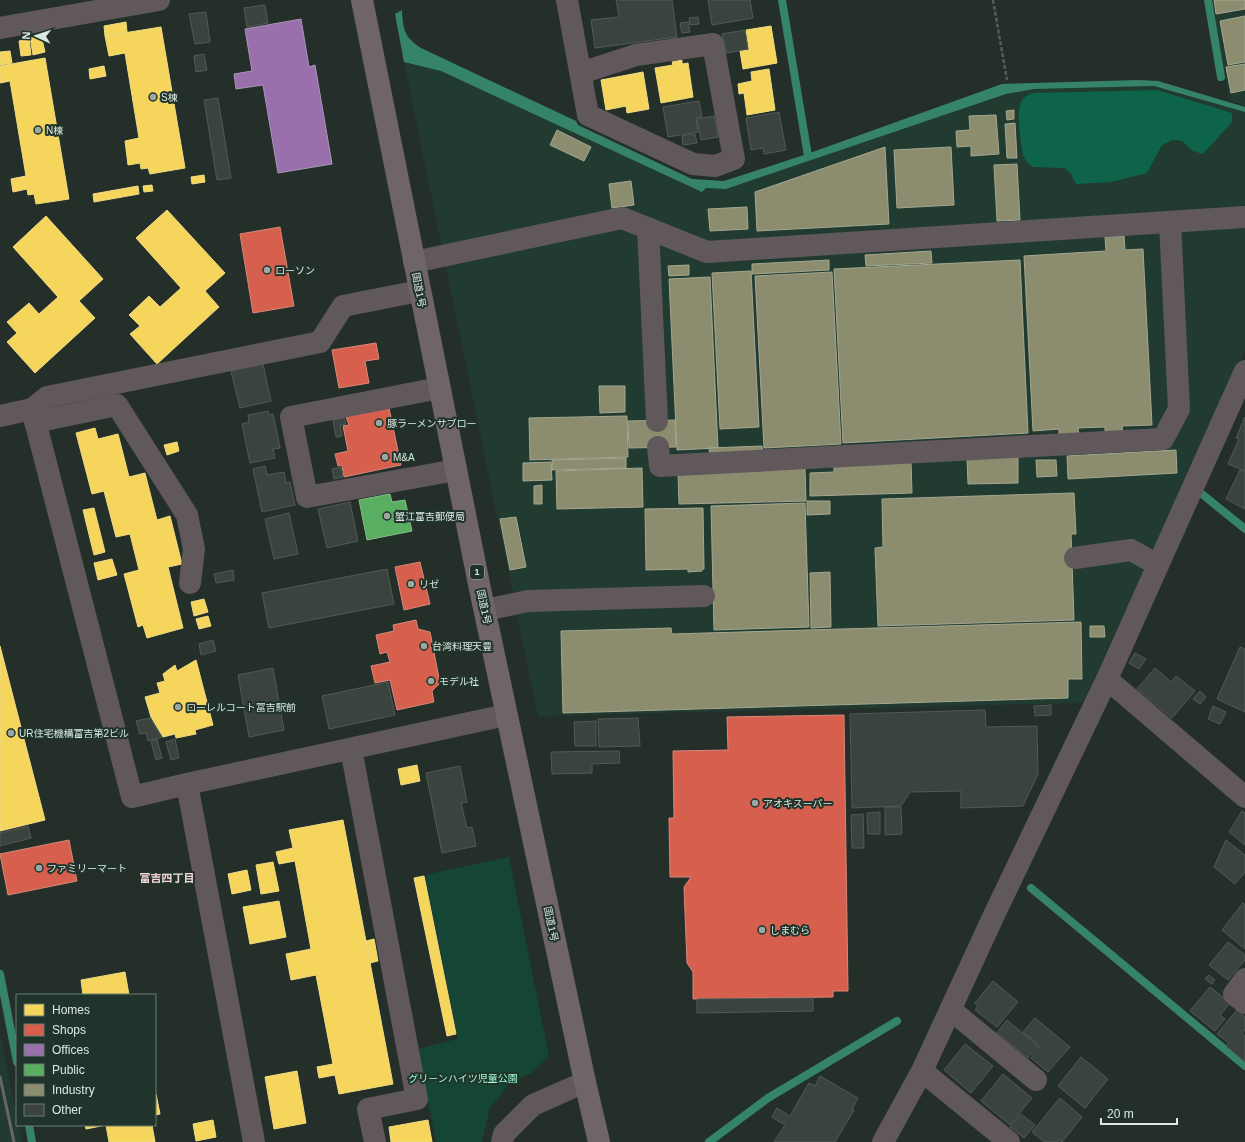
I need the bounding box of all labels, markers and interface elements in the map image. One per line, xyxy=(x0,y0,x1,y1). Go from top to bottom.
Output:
north arrow xyxy=(16,16,56,56)
text: N xyxy=(20,31,32,40)
marker: S棟 xyxy=(148,92,158,102)
place label: S棟 xyxy=(161,92,178,103)
marker: N棟 xyxy=(33,125,43,135)
place label: N棟 xyxy=(46,125,63,136)
marker: ローソン xyxy=(262,265,272,275)
place label: ローソン xyxy=(275,265,315,276)
street label: 国道1号 xyxy=(410,271,428,309)
marker: 豚ラーメンサブロー xyxy=(374,418,384,428)
place label: 豚ラーメンサブロー xyxy=(387,418,477,429)
marker: M&A xyxy=(380,452,390,462)
place label: M&A xyxy=(393,452,415,463)
marker: 蟹江富吉郵便局 xyxy=(382,511,392,521)
place label: 蟹江富吉郵便局 xyxy=(395,511,465,522)
road number: 1 xyxy=(470,565,484,579)
marker: リゼ xyxy=(406,579,416,589)
place label: リゼ xyxy=(419,579,439,590)
street label: 国道1号 xyxy=(475,588,493,626)
marker: 台湾料理天豊 xyxy=(419,641,429,651)
place label: 台湾料理天豊 xyxy=(432,641,492,652)
marker: モデル社 xyxy=(426,676,436,686)
place label: モデル社 xyxy=(439,676,479,687)
marker: ローレルコート冨吉駅前 xyxy=(173,702,183,712)
place label: ローレルコート冨吉駅前 xyxy=(186,702,296,713)
marker: UR住宅機構富吉第2ビル xyxy=(6,728,16,738)
place label: UR住宅機構富吉第2ビル xyxy=(19,728,129,739)
marker: アオキスーパー xyxy=(750,798,760,808)
place label: アオキスーパー xyxy=(763,798,833,809)
marker: ファミリーマート xyxy=(34,863,44,873)
place label: ファミリーマート xyxy=(47,863,127,874)
district label: 富吉四丁目 xyxy=(140,872,195,884)
street label: 国道1号 xyxy=(542,905,560,943)
marker: しまむら xyxy=(757,925,767,935)
place label: しまむら xyxy=(770,925,810,936)
legend xyxy=(16,994,156,1126)
text: Homes xyxy=(52,1003,90,1017)
text: Shops xyxy=(52,1023,86,1037)
text: Offices xyxy=(52,1043,89,1057)
text: Public xyxy=(52,1063,85,1077)
park label: グリーンハイツ児童公園 xyxy=(408,1073,518,1084)
text: Industry xyxy=(52,1083,95,1097)
scale bar xyxy=(1101,1100,1177,1126)
text: Other xyxy=(52,1103,82,1117)
text: 20 m xyxy=(1107,1107,1134,1121)

